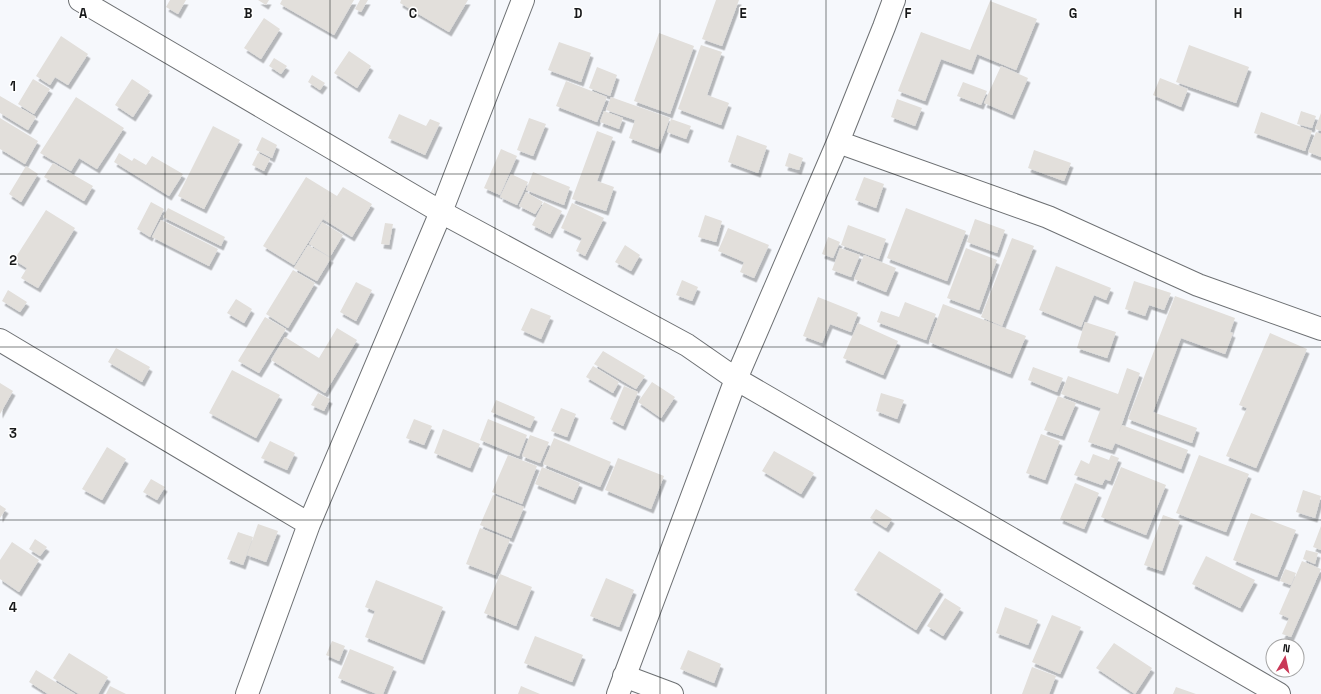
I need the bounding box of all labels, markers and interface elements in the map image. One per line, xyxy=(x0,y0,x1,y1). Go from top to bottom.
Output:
text: A xyxy=(79,5,88,22)
text: B xyxy=(244,5,253,22)
text: C xyxy=(409,5,417,22)
text: D xyxy=(574,5,583,22)
text: E xyxy=(739,5,747,22)
text: F xyxy=(905,5,912,22)
text: G xyxy=(1069,5,1077,22)
text: H xyxy=(1234,5,1242,22)
text: 1 xyxy=(10,78,16,95)
text: 2 xyxy=(9,252,17,269)
text: 3 xyxy=(9,425,17,442)
text: 4 xyxy=(9,599,17,616)
north arrow xyxy=(1265,638,1305,678)
text: N xyxy=(1282,641,1291,656)

